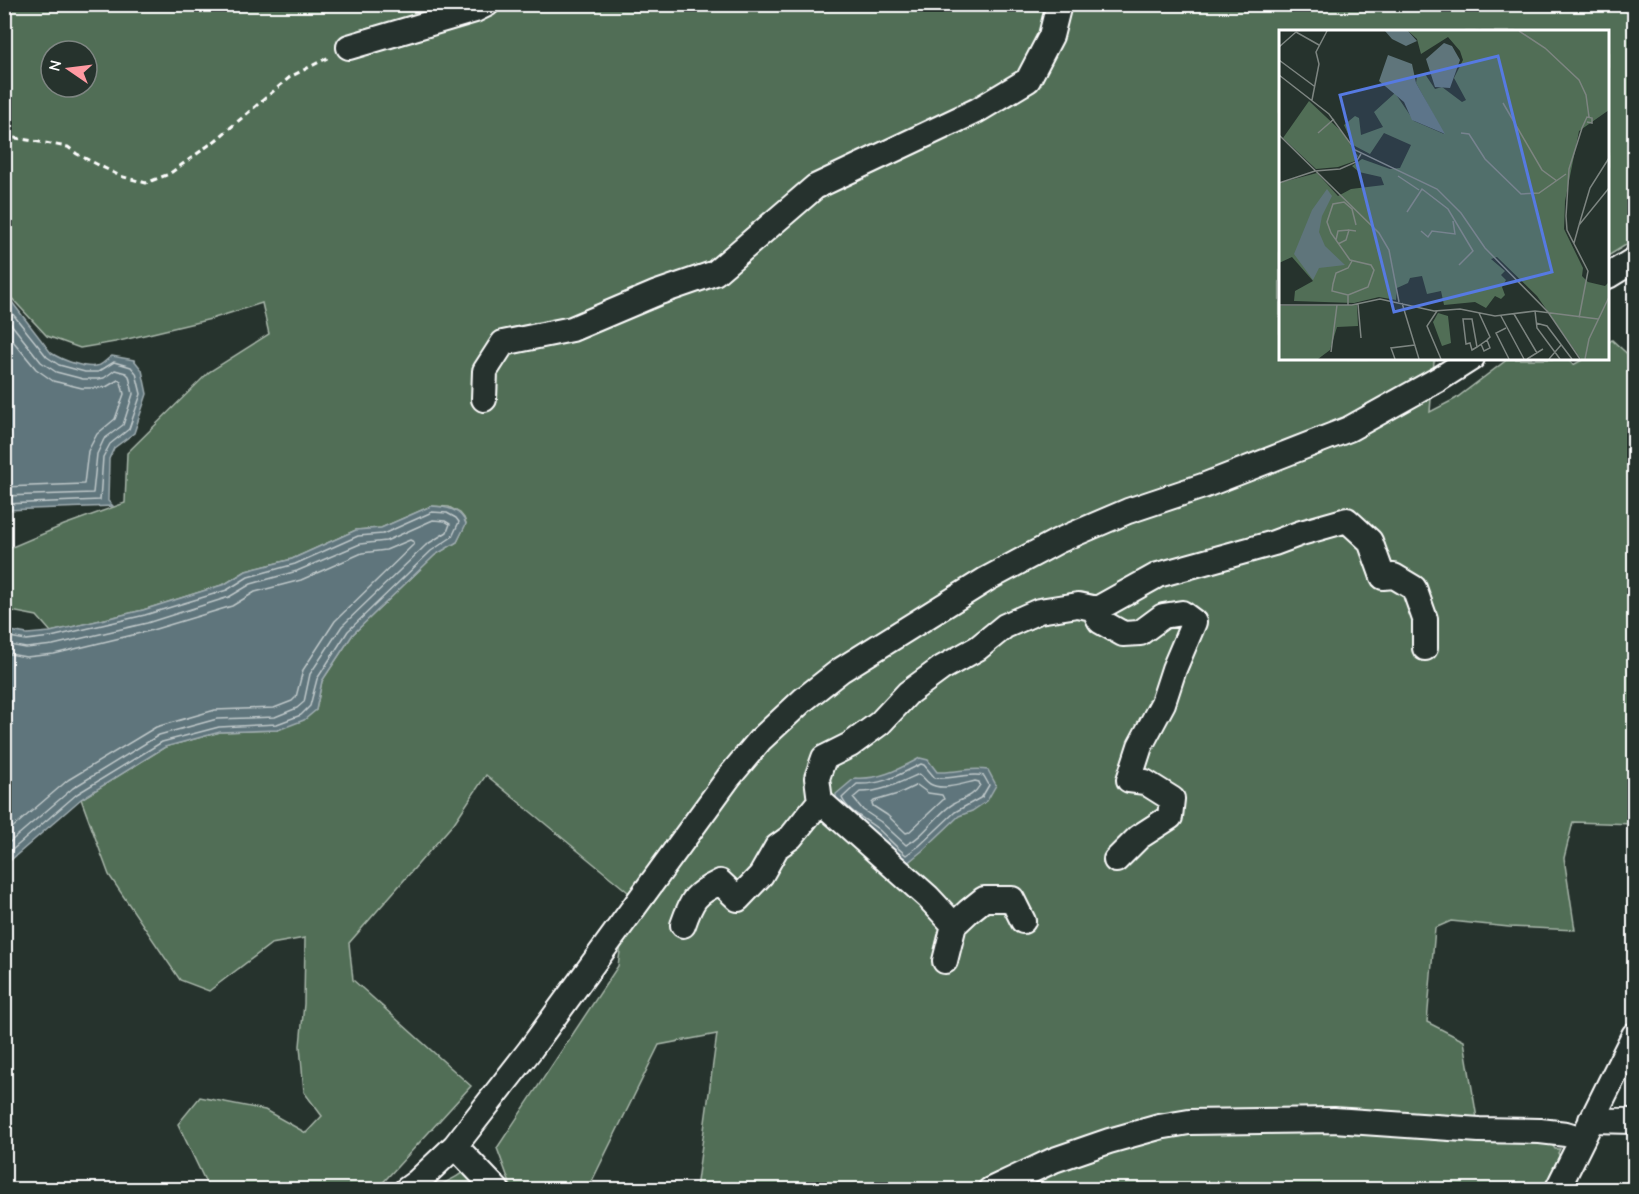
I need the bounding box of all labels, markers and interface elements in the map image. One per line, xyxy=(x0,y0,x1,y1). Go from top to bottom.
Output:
inset map xyxy=(1279,30,1609,360)
north arrow xyxy=(39,39,99,99)
text: N xyxy=(45,58,65,73)

